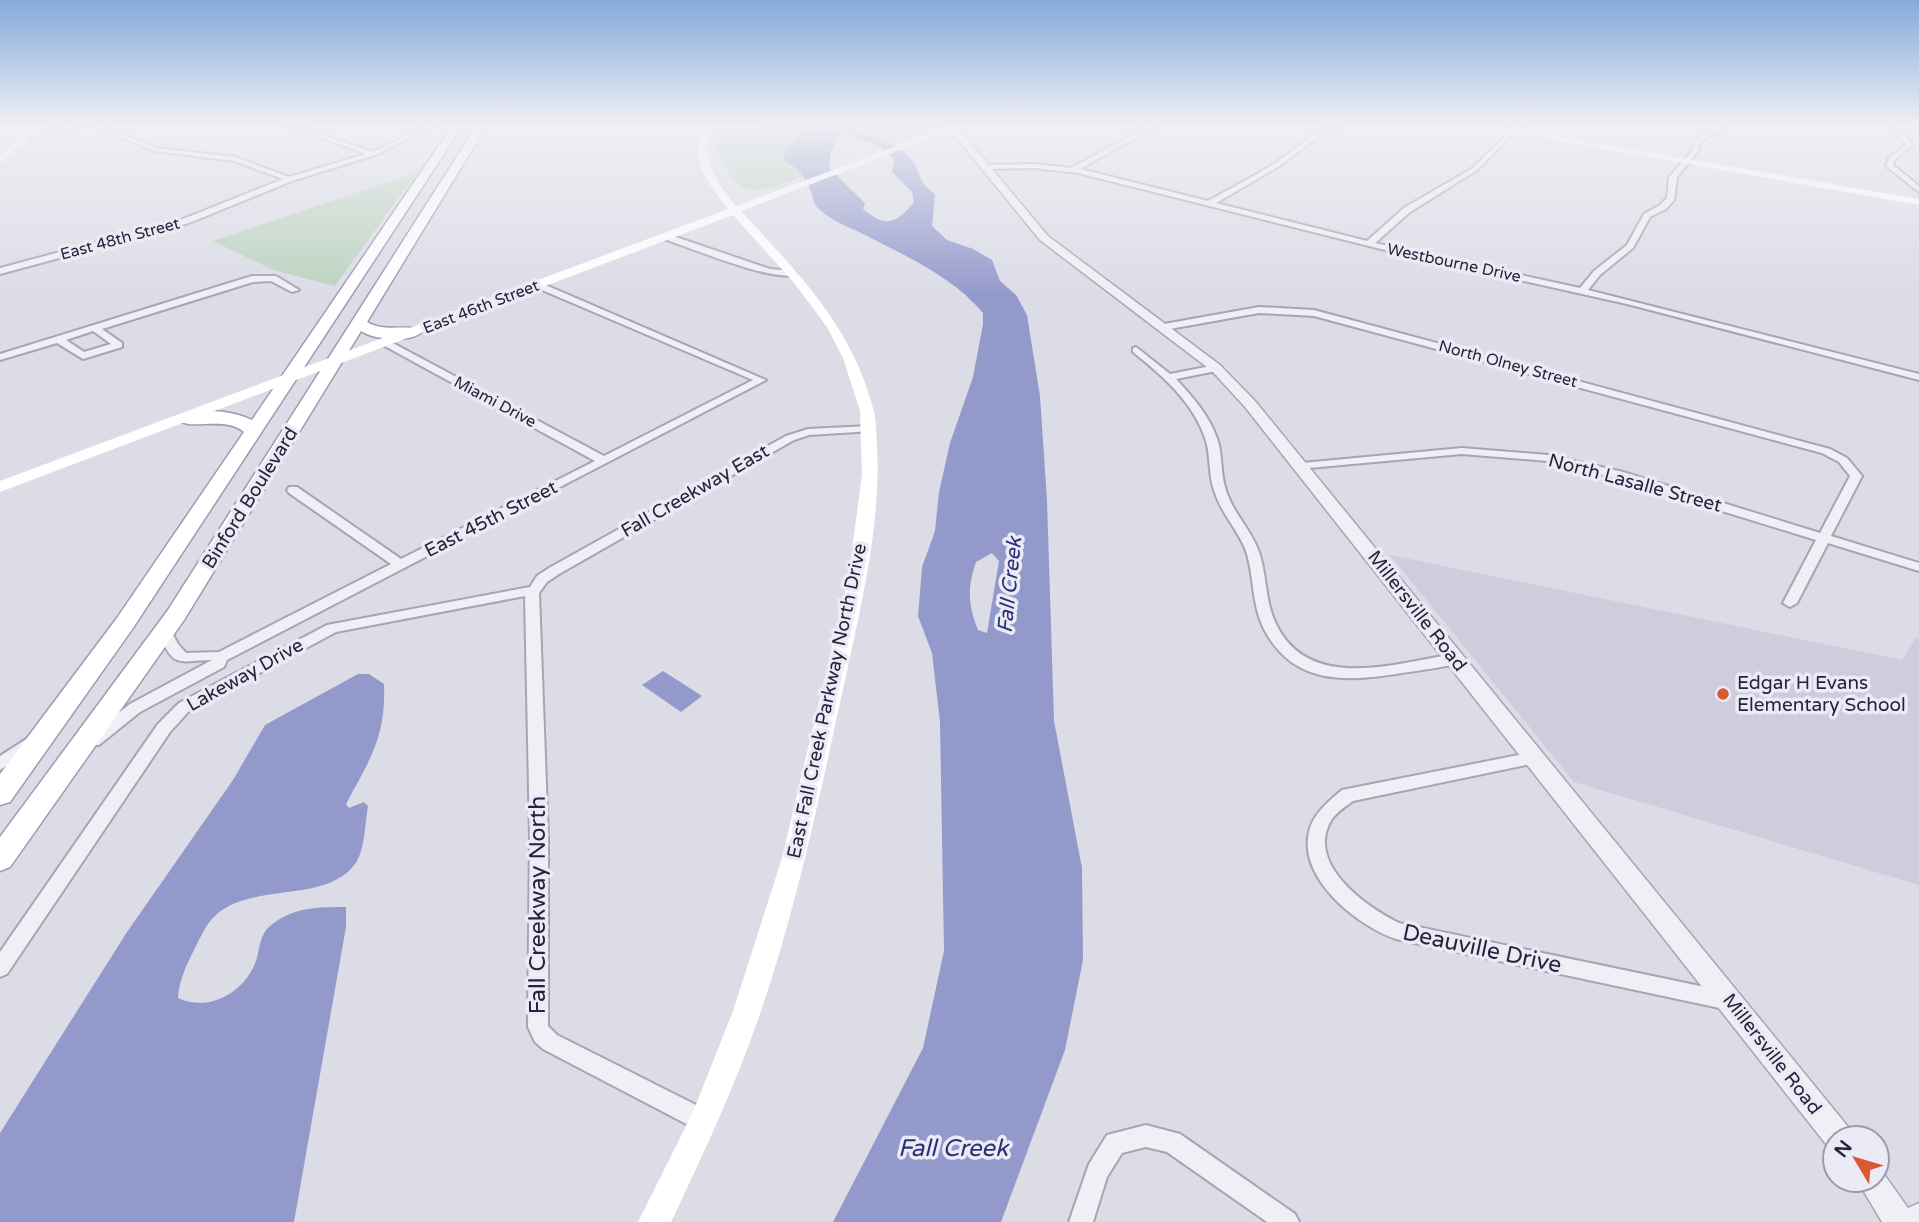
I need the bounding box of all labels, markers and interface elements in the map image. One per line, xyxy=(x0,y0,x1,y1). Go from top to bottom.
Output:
street label: East 48th Street xyxy=(58,213,182,265)
street label: Westbourne Drive xyxy=(1385,239,1523,287)
street label: East 46th Street xyxy=(420,276,542,338)
street label: North Olney Street xyxy=(1437,336,1579,392)
street label: Miami Drive xyxy=(450,372,540,432)
street label: Binford Boulevard xyxy=(198,423,302,573)
street label: Fall Creekway East xyxy=(617,440,773,542)
street label: North Lasalle Street xyxy=(1546,449,1724,517)
street label: East 45th Street xyxy=(421,476,561,562)
water label: Fall Creek xyxy=(993,534,1028,634)
street label: East Fall Creek Parkway North Drive xyxy=(783,541,871,861)
street label: Millersville Road xyxy=(1363,546,1471,676)
street label: Lakeway Drive xyxy=(183,634,307,716)
place label: Edgar H Evans Elementary School xyxy=(1737,672,1906,716)
marker: Edgar H Evans Elementary School xyxy=(1715,686,1731,702)
street label: Fall Creekway North xyxy=(524,796,552,1014)
street label: Deauville Drive xyxy=(1400,918,1564,980)
street label: Millersville Road xyxy=(1718,989,1826,1119)
north arrow xyxy=(1821,1124,1891,1194)
water label: Fall Creek xyxy=(898,1134,1010,1163)
text: N xyxy=(1830,1136,1857,1162)

